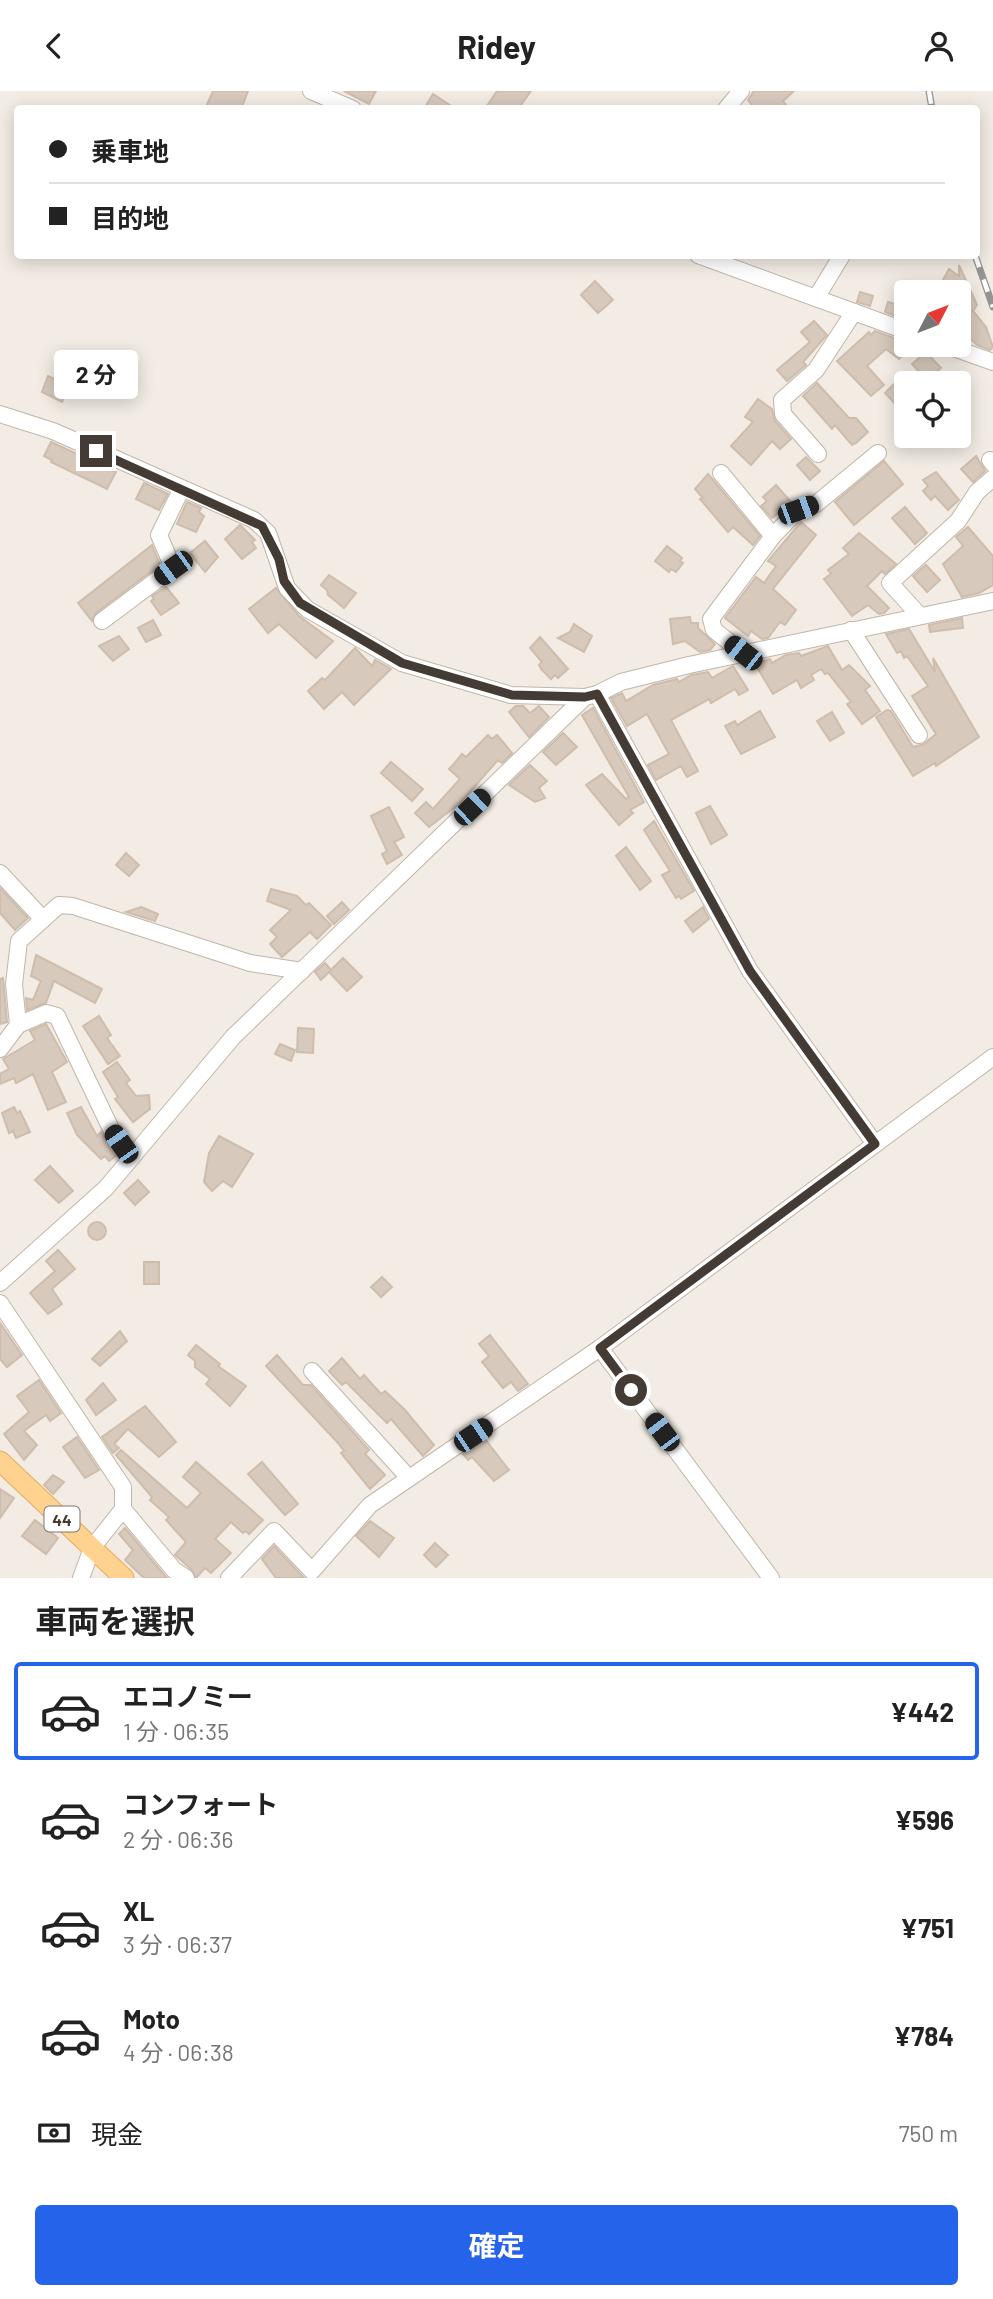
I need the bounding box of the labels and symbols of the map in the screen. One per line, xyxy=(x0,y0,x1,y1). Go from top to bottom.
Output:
north arrow xyxy=(894,280,971,357)
callout: 2 分 xyxy=(54,349,138,399)
route end xyxy=(80,435,112,467)
car xyxy=(775,493,822,527)
car xyxy=(150,547,197,589)
car xyxy=(720,632,767,674)
car xyxy=(450,785,495,829)
car xyxy=(101,1121,142,1167)
route start xyxy=(615,1374,647,1406)
car xyxy=(641,1409,684,1455)
car xyxy=(450,1415,497,1455)
road number: 44 xyxy=(44,1507,80,1531)

